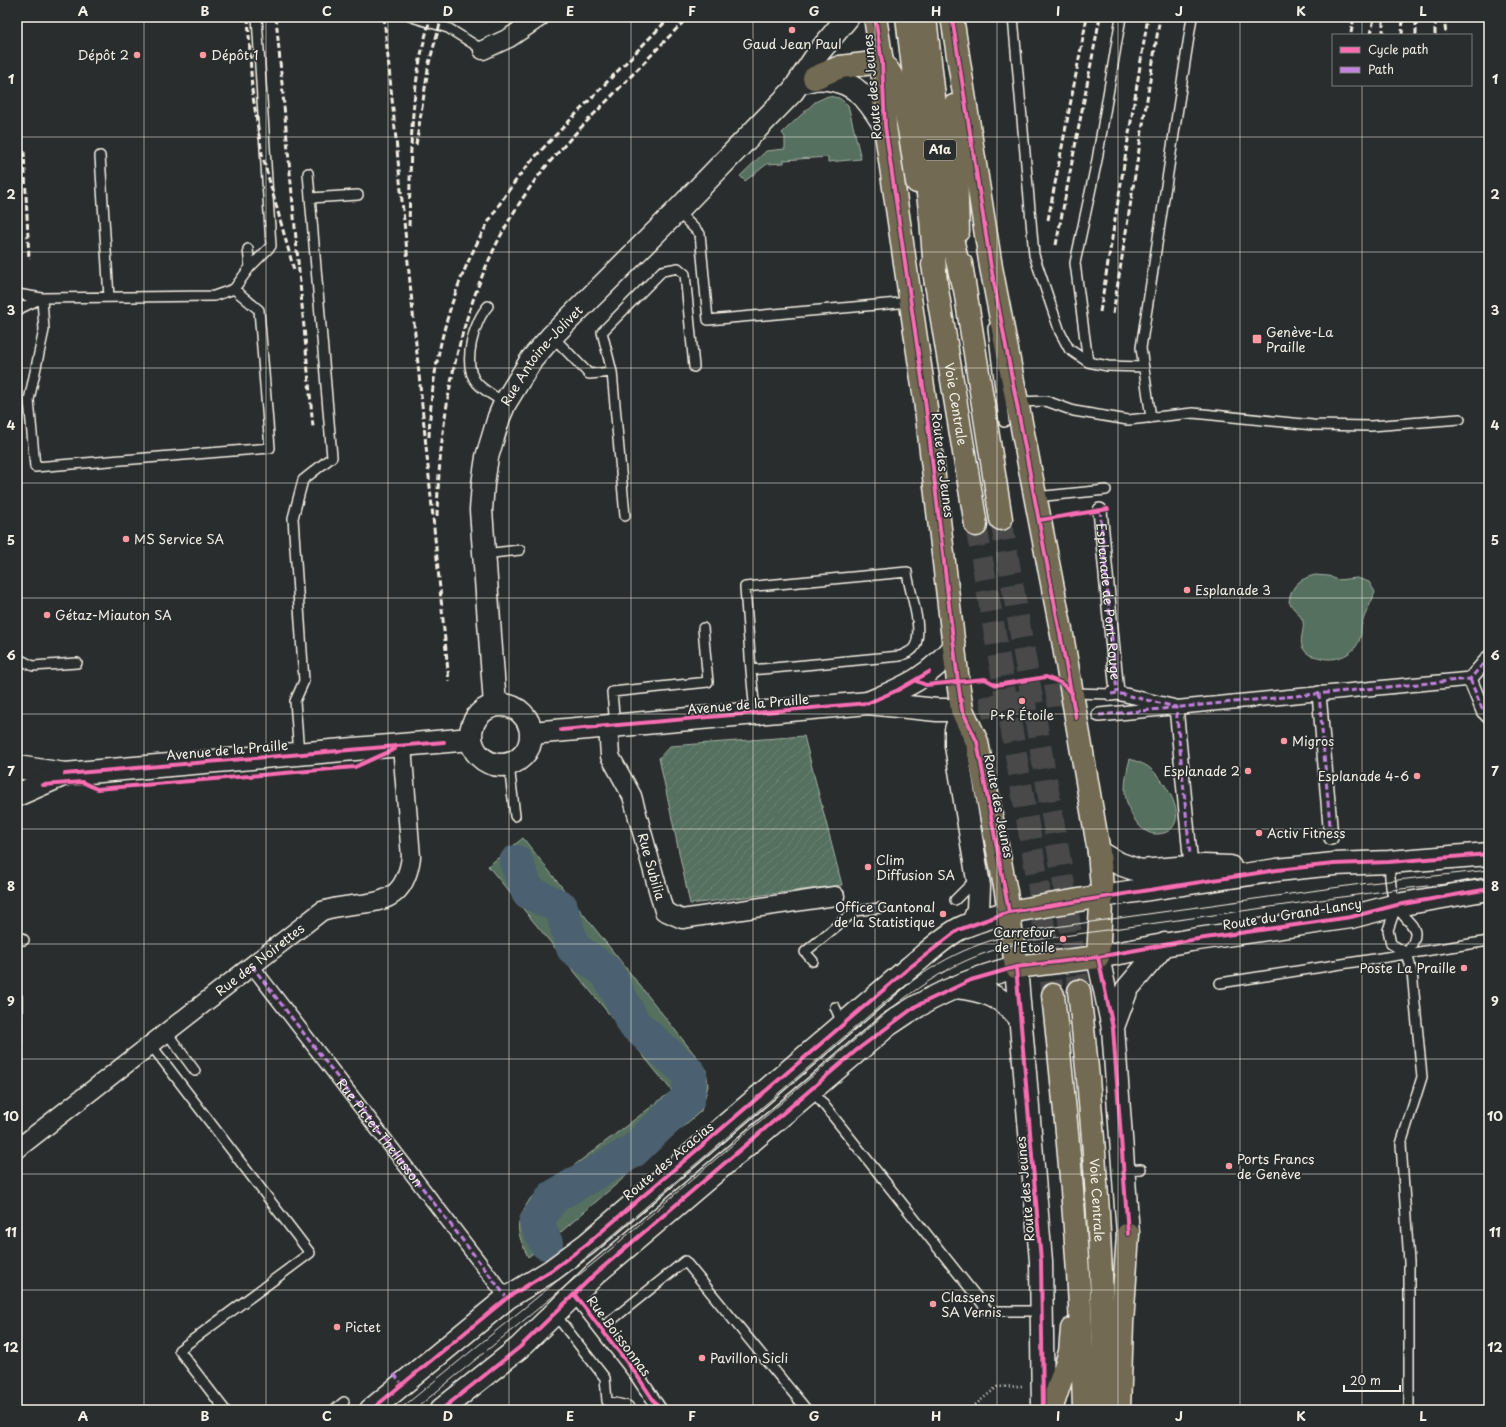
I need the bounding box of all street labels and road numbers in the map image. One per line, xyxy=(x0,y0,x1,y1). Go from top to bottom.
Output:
street label: Route des Jeunes xyxy=(857,33,886,141)
road number: A1a xyxy=(924,140,956,160)
street label: Rue Antoine-Jolivet xyxy=(496,301,587,409)
street label: Voie Centrale xyxy=(940,361,973,447)
street label: Route des Jeunes xyxy=(928,411,959,519)
street label: Esplanade de Pont-Rouge xyxy=(1092,522,1126,681)
street label: Avenue de la Praille xyxy=(686,689,810,718)
street label: Avenue de la Praille xyxy=(165,735,289,764)
street label: Route des Jeunes xyxy=(980,752,1019,860)
street label: Rue Subilia xyxy=(634,831,671,902)
street label: Route du Grand-Lancy xyxy=(1221,893,1363,934)
street label: Rue des Noirettes xyxy=(211,918,308,1000)
street label: Rue Pictet-Thellusson xyxy=(333,1074,428,1190)
street label: Route des Acacias xyxy=(618,1117,717,1204)
street label: Route des Jeunes xyxy=(1010,1135,1039,1243)
street label: Voie Centrale xyxy=(1086,1158,1110,1243)
street label: Rue Boissonnas xyxy=(583,1291,656,1380)

